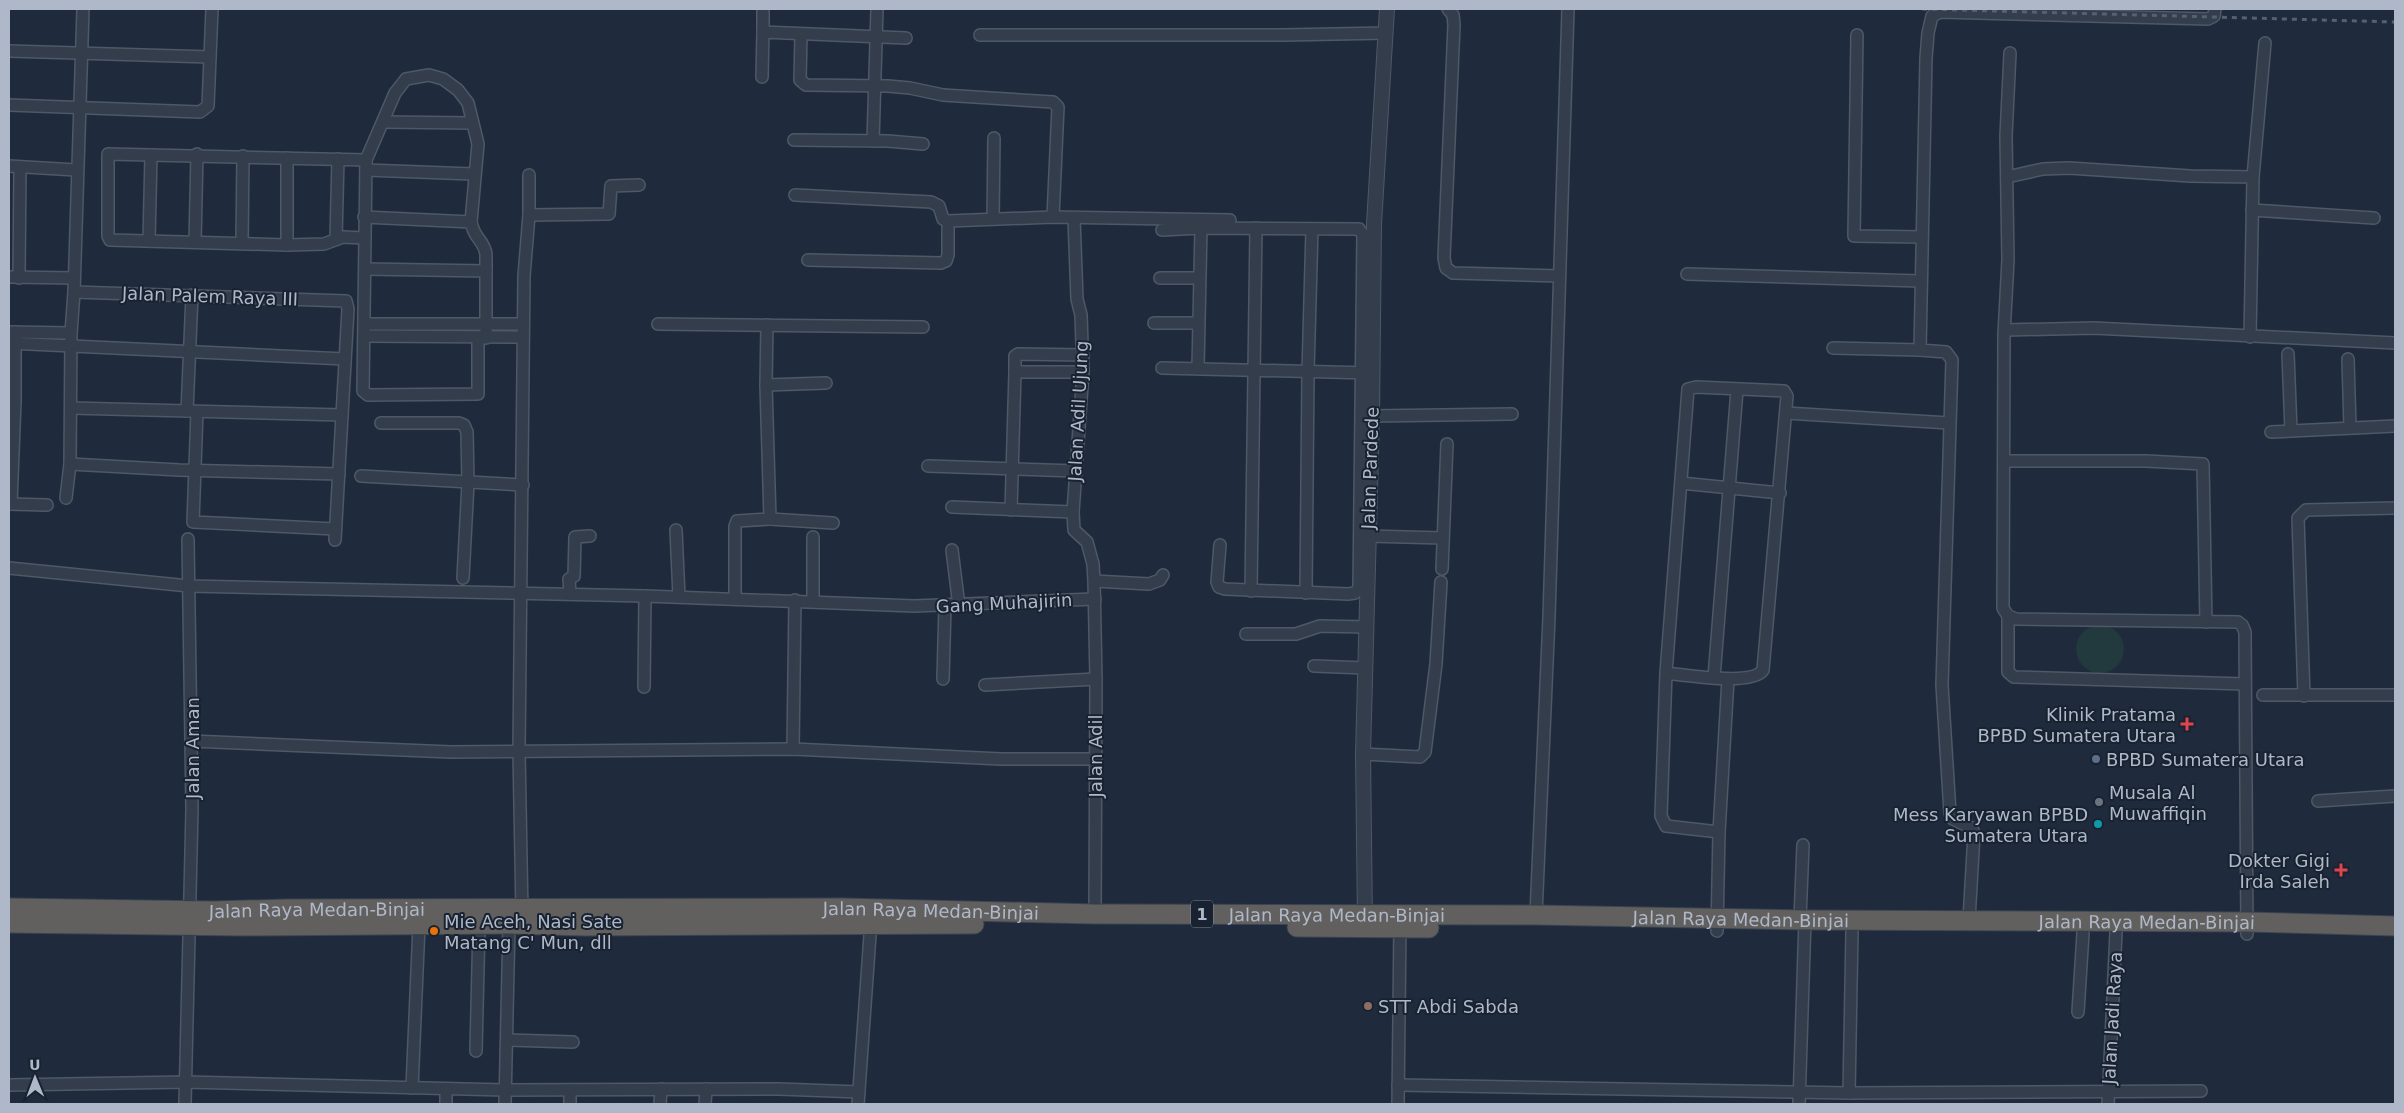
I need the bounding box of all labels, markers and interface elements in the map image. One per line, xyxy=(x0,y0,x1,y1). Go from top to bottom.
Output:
street label: Jalan Palem Raya III xyxy=(120,282,299,310)
street label: Jalan Adil Ujung xyxy=(1064,340,1092,483)
street label: Jalan Pardede xyxy=(1357,406,1383,531)
street label: Gang Muhajirin xyxy=(935,589,1073,617)
street label: Jalan Aman xyxy=(182,697,203,800)
place label: Klinik Pratama BPBD Sumatera Utara xyxy=(1977,704,2176,746)
street label: Jalan Adil xyxy=(1085,715,1106,798)
marker: Klinik Pratama BPBD Sumatera Utara xyxy=(2180,717,2194,731)
place label: BPBD Sumatera Utara xyxy=(2106,749,2305,770)
marker: BPBD Sumatera Utara xyxy=(2090,753,2102,765)
place label: Musala Al Muwaffiqin xyxy=(2109,782,2207,824)
marker: Musala Al Muwaffiqin xyxy=(2093,796,2105,808)
place label: Mess Karyawan BPBD Sumatera Utara xyxy=(1893,804,2088,846)
marker: Mess Karyawan BPBD Sumatera Utara xyxy=(2092,818,2104,830)
place label: Dokter Gigi Irda Saleh xyxy=(2228,850,2330,892)
marker: Dokter Gigi Irda Saleh xyxy=(2334,863,2348,877)
street label: Jalan Raya Medan-Binjai xyxy=(822,897,1039,923)
street label: Jalan Raya Medan-Binjai xyxy=(208,898,425,922)
road number: 1 xyxy=(1191,901,1213,928)
street label: Jalan Raya Medan-Binjai xyxy=(1228,904,1445,925)
street label: Jalan Raya Medan-Binjai xyxy=(1631,906,1849,931)
place label: Mie Aceh, Nasi Sate Matang C' Mun, dll xyxy=(444,911,622,953)
street label: Jalan Raya Medan-Binjai xyxy=(2038,911,2255,933)
marker: Mie Aceh, Nasi Sate Matang C' Mun, dll xyxy=(428,925,440,937)
street label: Jalan Jadi Raya xyxy=(2098,951,2126,1086)
place label: STT Abdi Sabda xyxy=(1378,996,1519,1017)
marker: STT Abdi Sabda xyxy=(1362,1000,1374,1012)
north arrow xyxy=(10,1053,60,1103)
text: U xyxy=(29,1057,41,1073)

